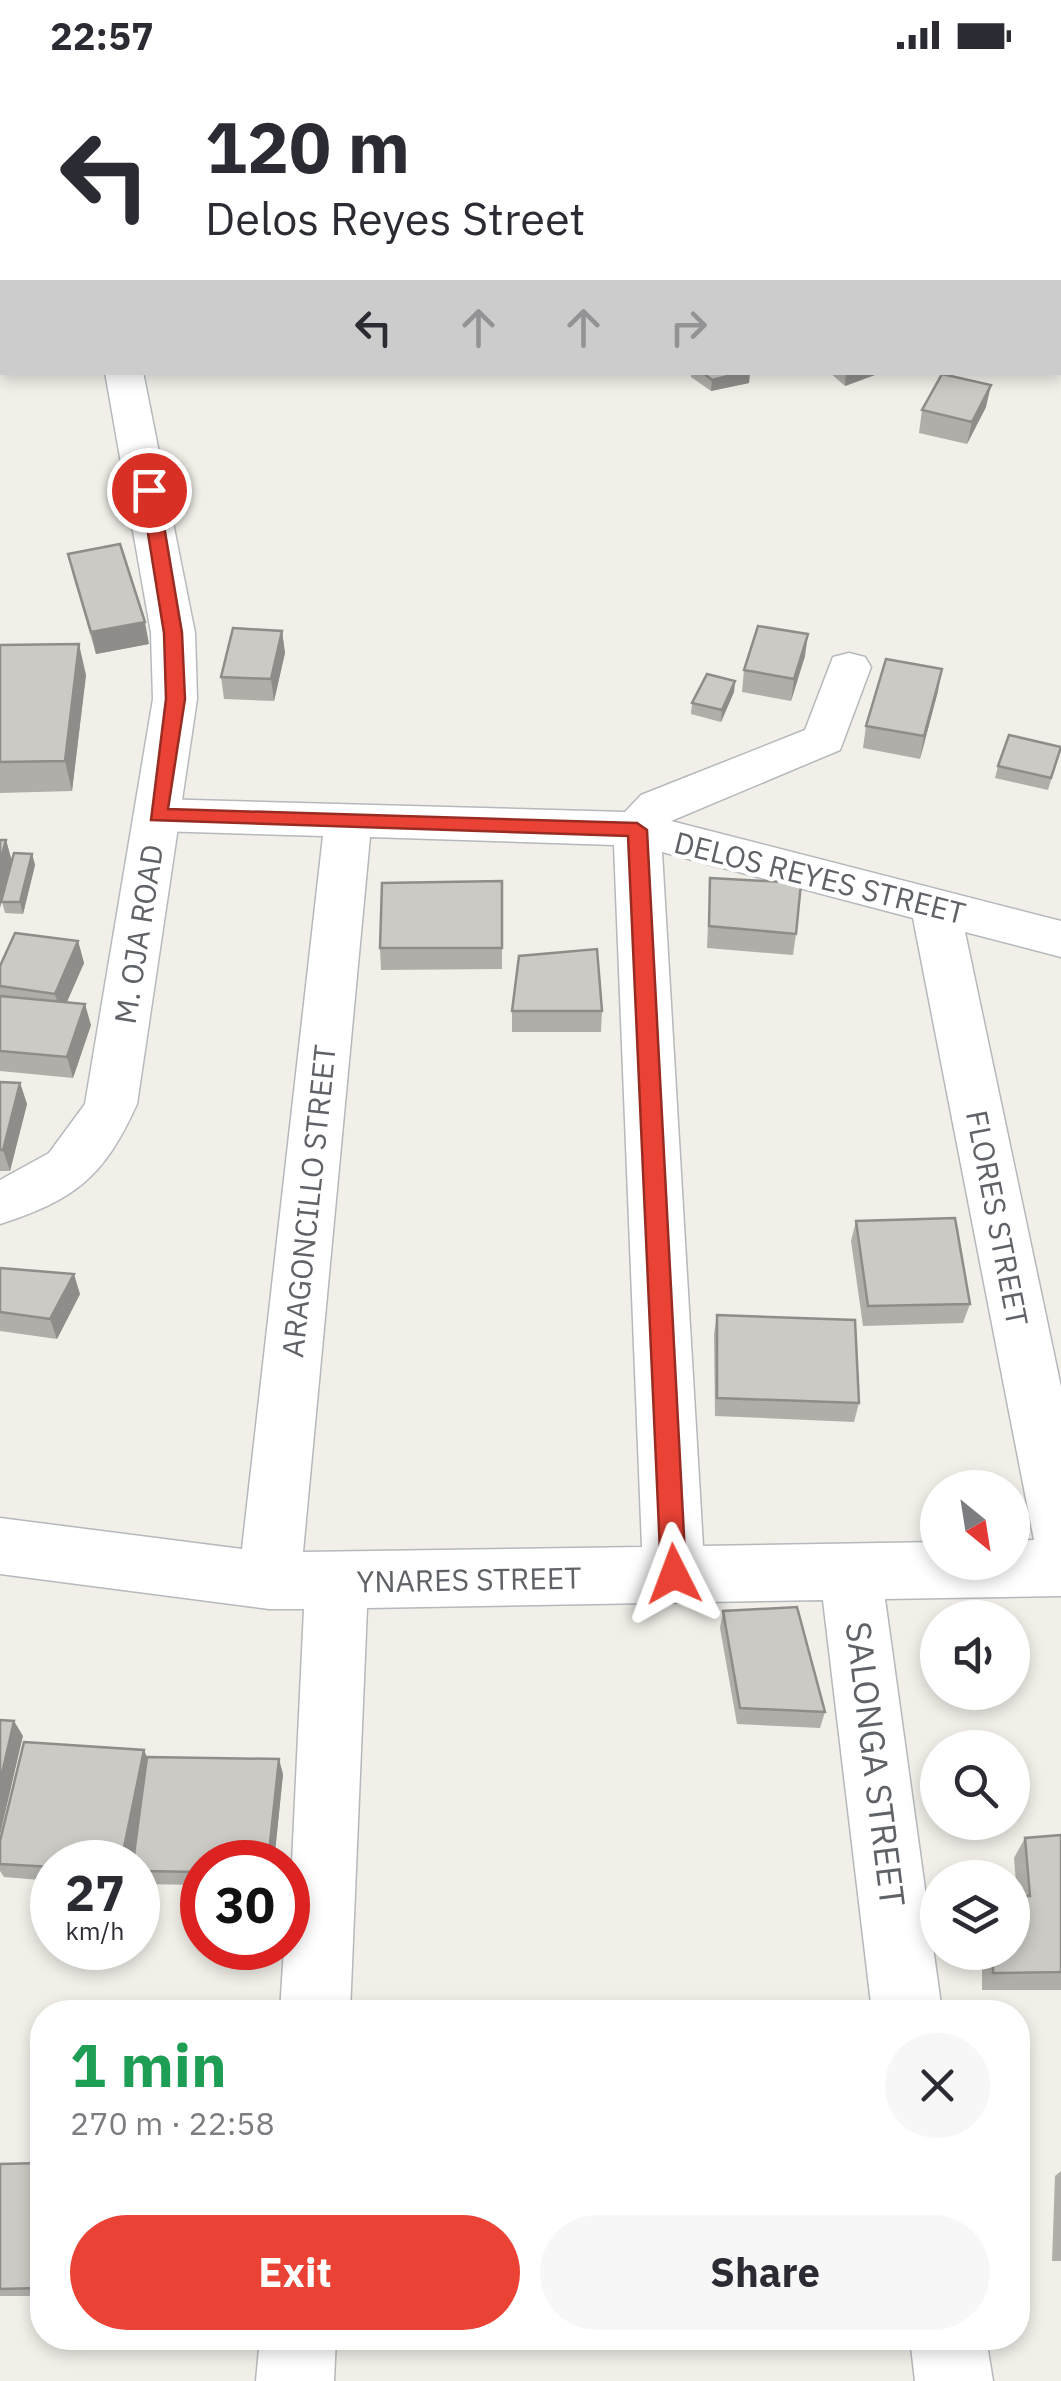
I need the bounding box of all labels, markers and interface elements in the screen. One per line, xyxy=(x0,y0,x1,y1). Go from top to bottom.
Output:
text: 22:57 xyxy=(50,11,154,60)
text: 120 m xyxy=(205,101,410,192)
icon: left xyxy=(40,110,170,240)
text: Delos Reyes Street xyxy=(205,189,585,247)
icon: left xyxy=(346,300,401,355)
icon: ahead xyxy=(451,300,506,355)
icon: ahead xyxy=(556,300,611,355)
icon: right xyxy=(661,300,716,355)
pin xyxy=(107,448,192,533)
icon: arrive xyxy=(122,463,177,518)
street label: DELOS REYES STREET xyxy=(670,822,970,932)
street label: M. OJA ROAD xyxy=(105,842,171,1026)
street label: ARAGONCILLO STREET xyxy=(272,1043,344,1359)
street label: FLORES STREET xyxy=(958,1107,1038,1329)
north arrow xyxy=(920,1470,1030,1580)
map controls xyxy=(920,1470,1030,1970)
position arrow xyxy=(622,1522,726,1626)
street label: YNARES STREET xyxy=(356,1558,582,1600)
button: sound xyxy=(920,1600,1030,1710)
street label: SALONGA STREET xyxy=(836,1619,916,1909)
button: search xyxy=(920,1730,1030,1840)
speed limit sign: 30 xyxy=(180,1840,310,1970)
text: 27 xyxy=(65,1860,125,1925)
button: layers xyxy=(920,1860,1030,1970)
text: km/h xyxy=(66,1914,124,1947)
text: 1 min xyxy=(70,2025,227,2104)
button: close xyxy=(885,2033,990,2138)
text: 270 m · 22:58 xyxy=(70,2102,275,2144)
button: Exit xyxy=(70,2215,520,2330)
button: Share xyxy=(540,2215,990,2330)

